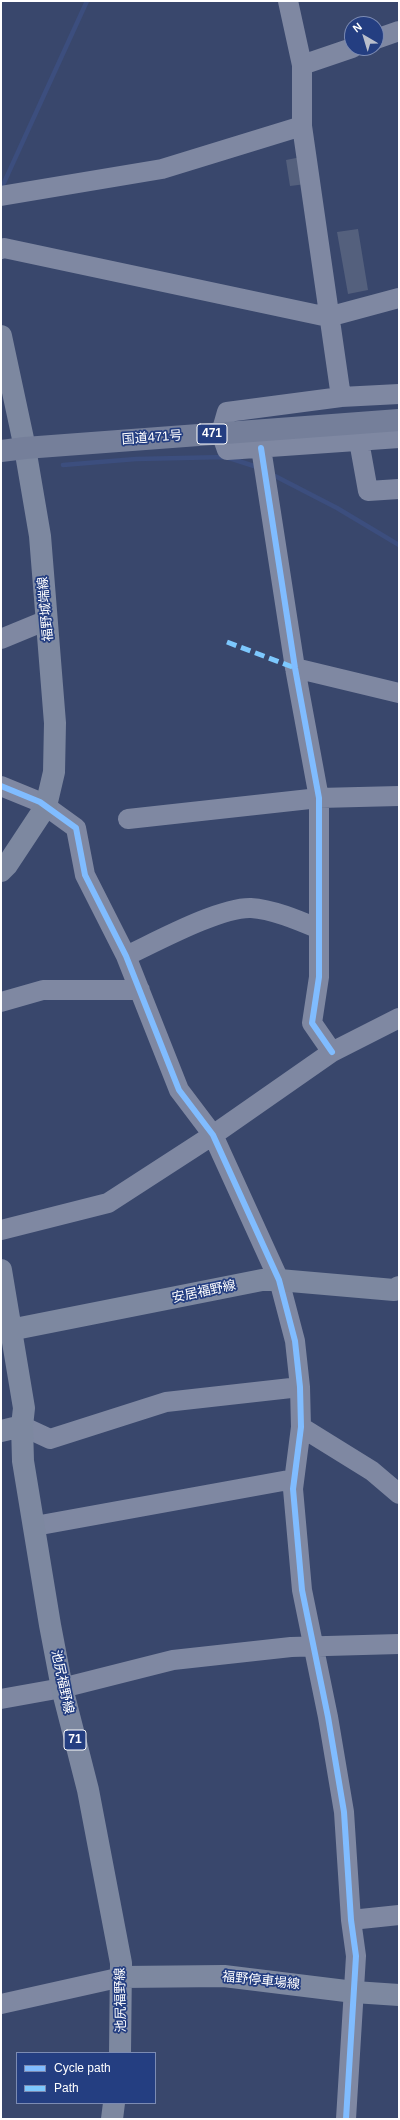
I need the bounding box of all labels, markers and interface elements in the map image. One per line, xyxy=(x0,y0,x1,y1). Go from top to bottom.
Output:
north arrow xyxy=(344,16,384,56)
text: N xyxy=(350,20,364,35)
road number: 471 xyxy=(197,424,227,444)
street label: 国道471号 xyxy=(121,428,183,448)
street label: 福野城端線 xyxy=(35,576,57,642)
street label: 安居福野線 xyxy=(171,1278,237,1306)
street label: 池尻福野線 xyxy=(48,1649,76,1715)
road number: 71 xyxy=(64,1730,86,1750)
street label: 池尻福野線 xyxy=(113,1967,129,2033)
street label: 福野停車場線 xyxy=(221,1969,301,1993)
legend xyxy=(16,2052,156,2104)
text: Cycle path xyxy=(54,2061,111,2075)
text: Path xyxy=(54,2081,79,2095)

